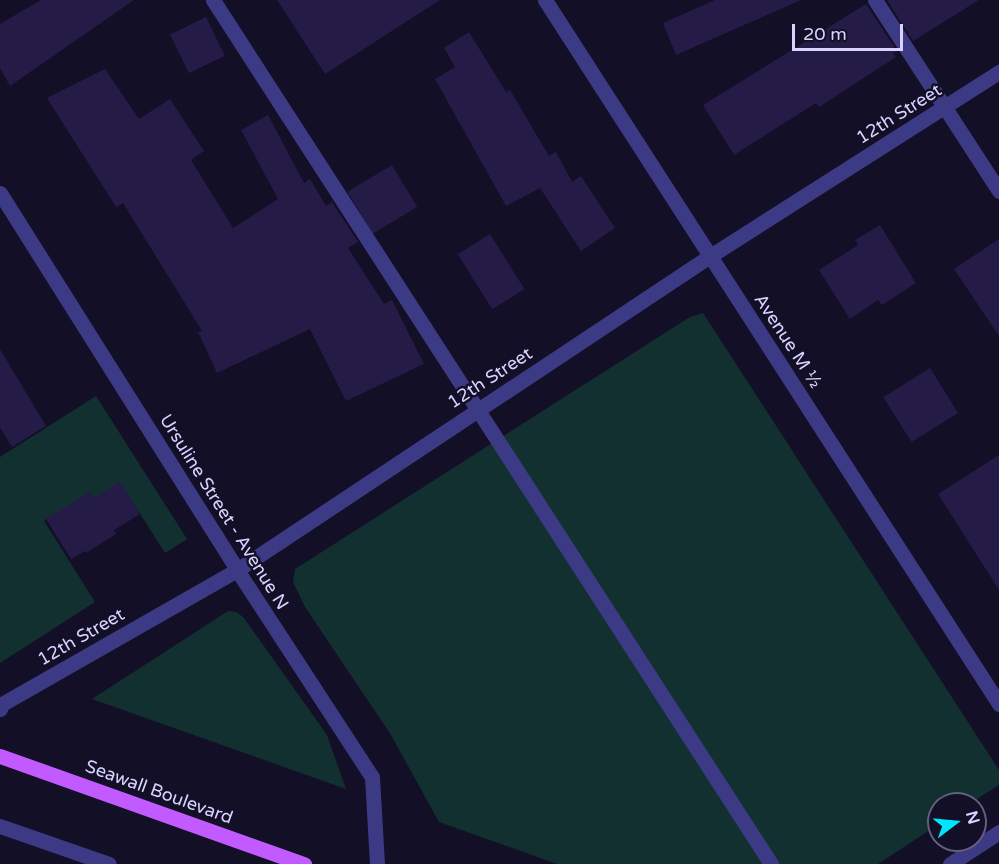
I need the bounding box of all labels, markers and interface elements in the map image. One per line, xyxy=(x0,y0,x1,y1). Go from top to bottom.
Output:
scale bar xyxy=(795,12,906,50)
text: 20 m xyxy=(803,23,847,45)
street label: 12th Street xyxy=(852,79,946,149)
street label: Avenue M ½ xyxy=(750,290,826,392)
street label: 12th Street xyxy=(444,343,536,413)
street label: Ursuline Street - Avenue N xyxy=(155,410,293,614)
street label: 12th Street xyxy=(34,604,128,670)
street label: Seawall Boulevard xyxy=(82,755,236,829)
north arrow xyxy=(927,792,987,852)
text: N xyxy=(961,809,984,827)

